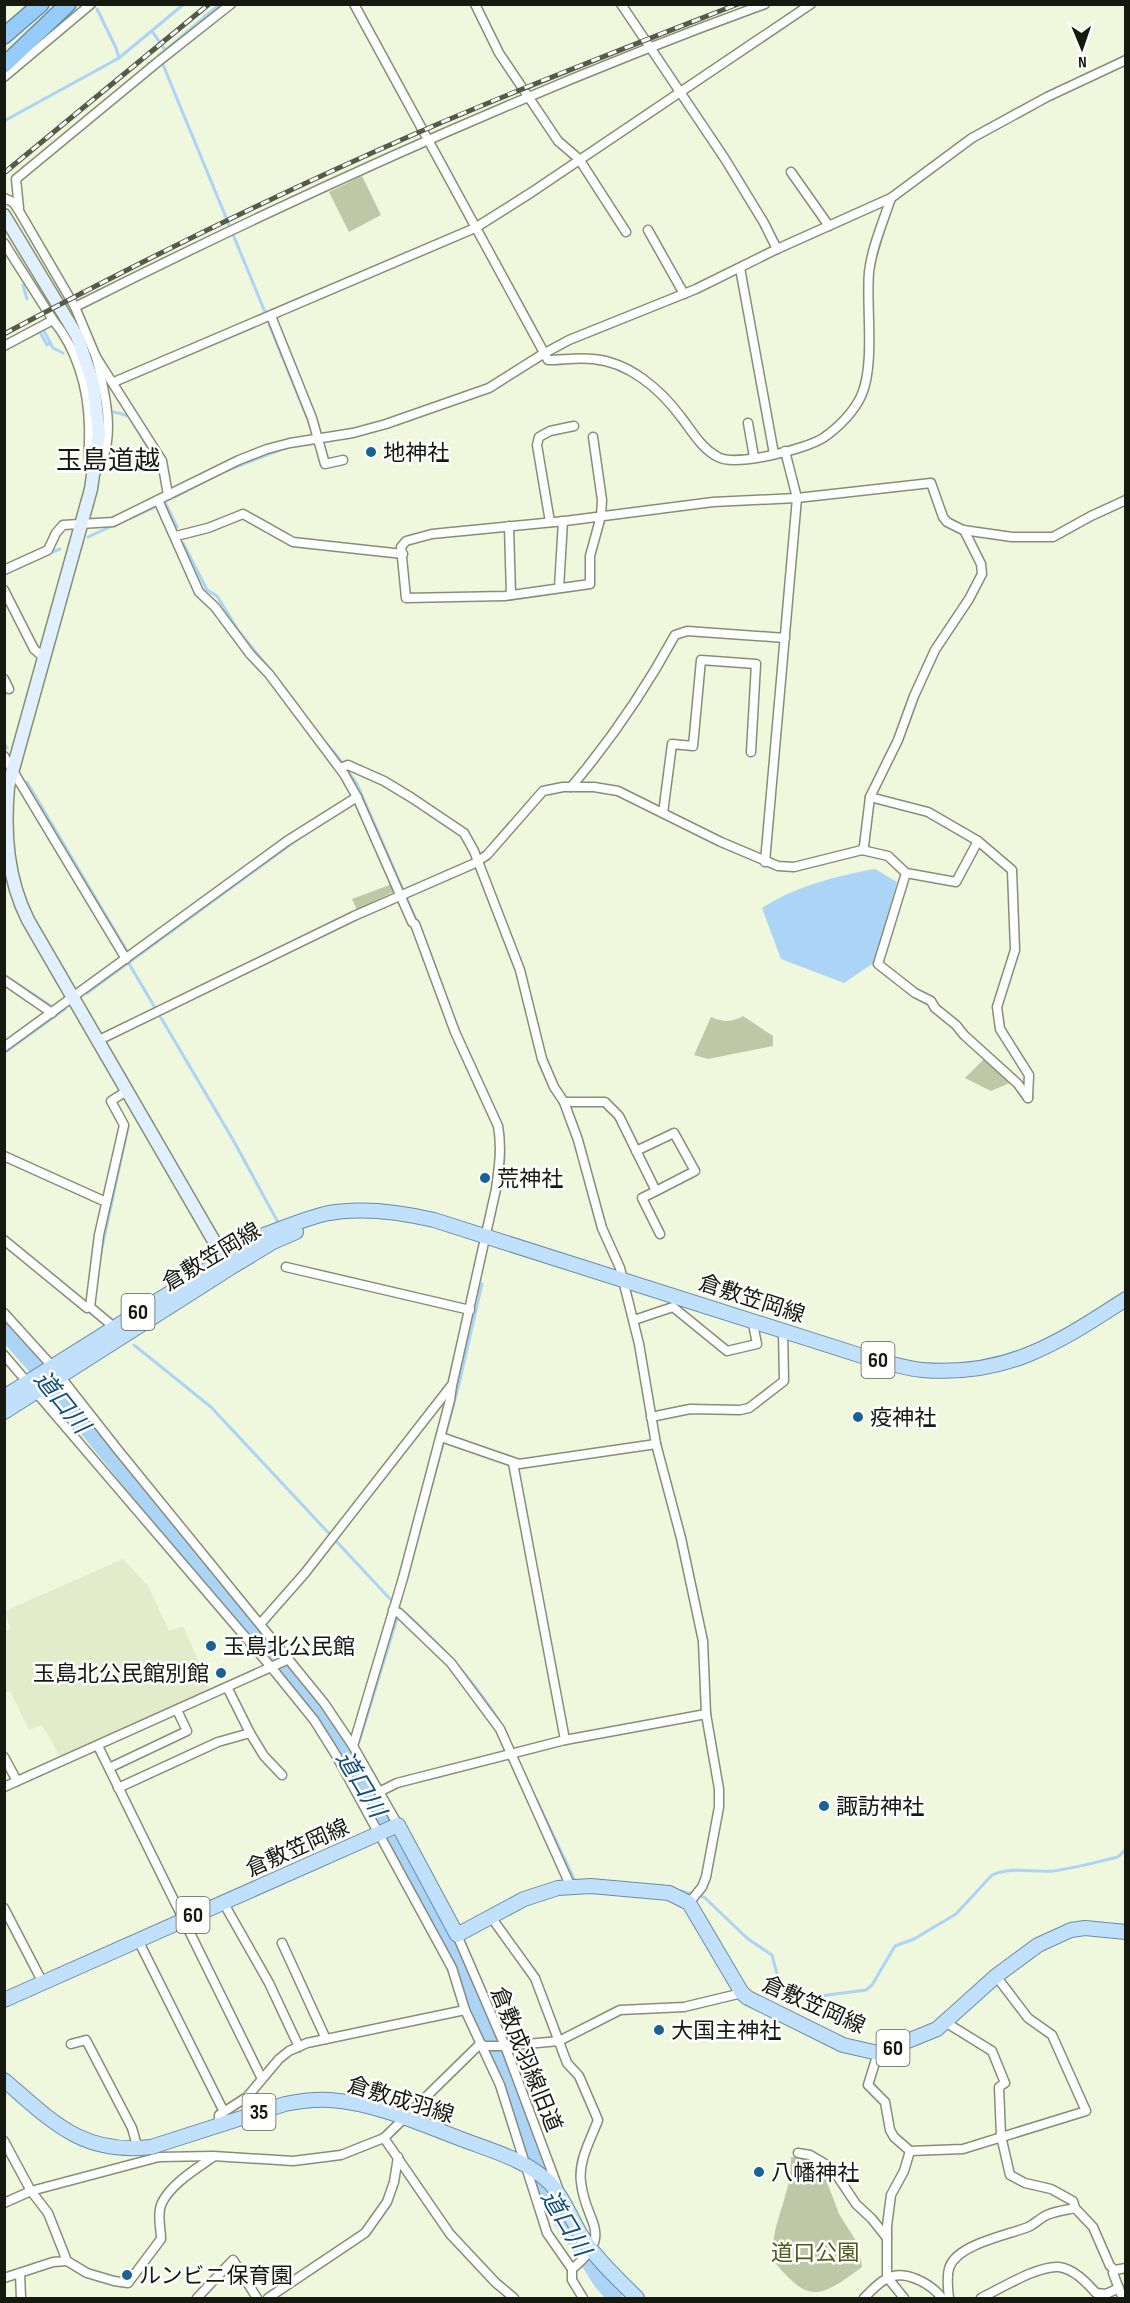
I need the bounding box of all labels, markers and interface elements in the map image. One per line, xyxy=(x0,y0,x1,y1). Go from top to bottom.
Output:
north arrow xyxy=(1052,18,1112,78)
text: N xyxy=(1078,52,1087,71)
place label: 地神社 xyxy=(383,440,449,467)
marker: 地神社 xyxy=(364,445,378,459)
district label: 玉島道越 xyxy=(56,446,160,477)
place label: 荒神社 xyxy=(497,1166,563,1193)
marker: 荒神社 xyxy=(478,1171,492,1185)
street label: 倉敷笠岡線 xyxy=(158,1217,266,1297)
street label: 倉敷笠岡線 xyxy=(695,1270,808,1329)
road number: 60 xyxy=(122,1294,154,1330)
road number: 60 xyxy=(862,1342,894,1378)
water label: 道口川 xyxy=(28,1365,97,1442)
place label: 疫神社 xyxy=(870,1405,936,1432)
marker: 疫神社 xyxy=(851,1410,865,1424)
place label: 玉島北公民館 xyxy=(223,1634,355,1661)
marker: 玉島北公民館 xyxy=(204,1639,218,1653)
place label: 玉島北公民館別館 xyxy=(33,1661,209,1688)
marker: 玉島北公民館別館 xyxy=(214,1666,228,1680)
water label: 道口川 xyxy=(330,1746,393,1825)
place label: 諏訪神社 xyxy=(836,1794,924,1821)
marker: 諏訪神社 xyxy=(817,1799,831,1813)
street label: 倉敷笠岡線 xyxy=(242,1814,353,1883)
road number: 60 xyxy=(176,1897,210,1933)
street label: 倉敷笠岡線 xyxy=(758,1971,869,2040)
street label: 倉敷成羽線旧道 xyxy=(484,1983,567,2136)
place label: 大国主神社 xyxy=(671,2018,781,2045)
marker: 大国主神社 xyxy=(652,2023,666,2037)
road number: 60 xyxy=(876,2030,910,2066)
street label: 倉敷成羽線 xyxy=(344,2071,457,2129)
road number: 35 xyxy=(242,2094,276,2130)
place label: 八幡神社 xyxy=(771,2160,859,2187)
marker: 八幡神社 xyxy=(752,2165,766,2179)
water label: 道口川 xyxy=(535,2185,598,2264)
park label: 道口公園 xyxy=(771,2240,859,2267)
place label: ルンビニ保育園 xyxy=(139,2263,293,2290)
marker: ルンビニ保育園 xyxy=(120,2268,134,2282)

